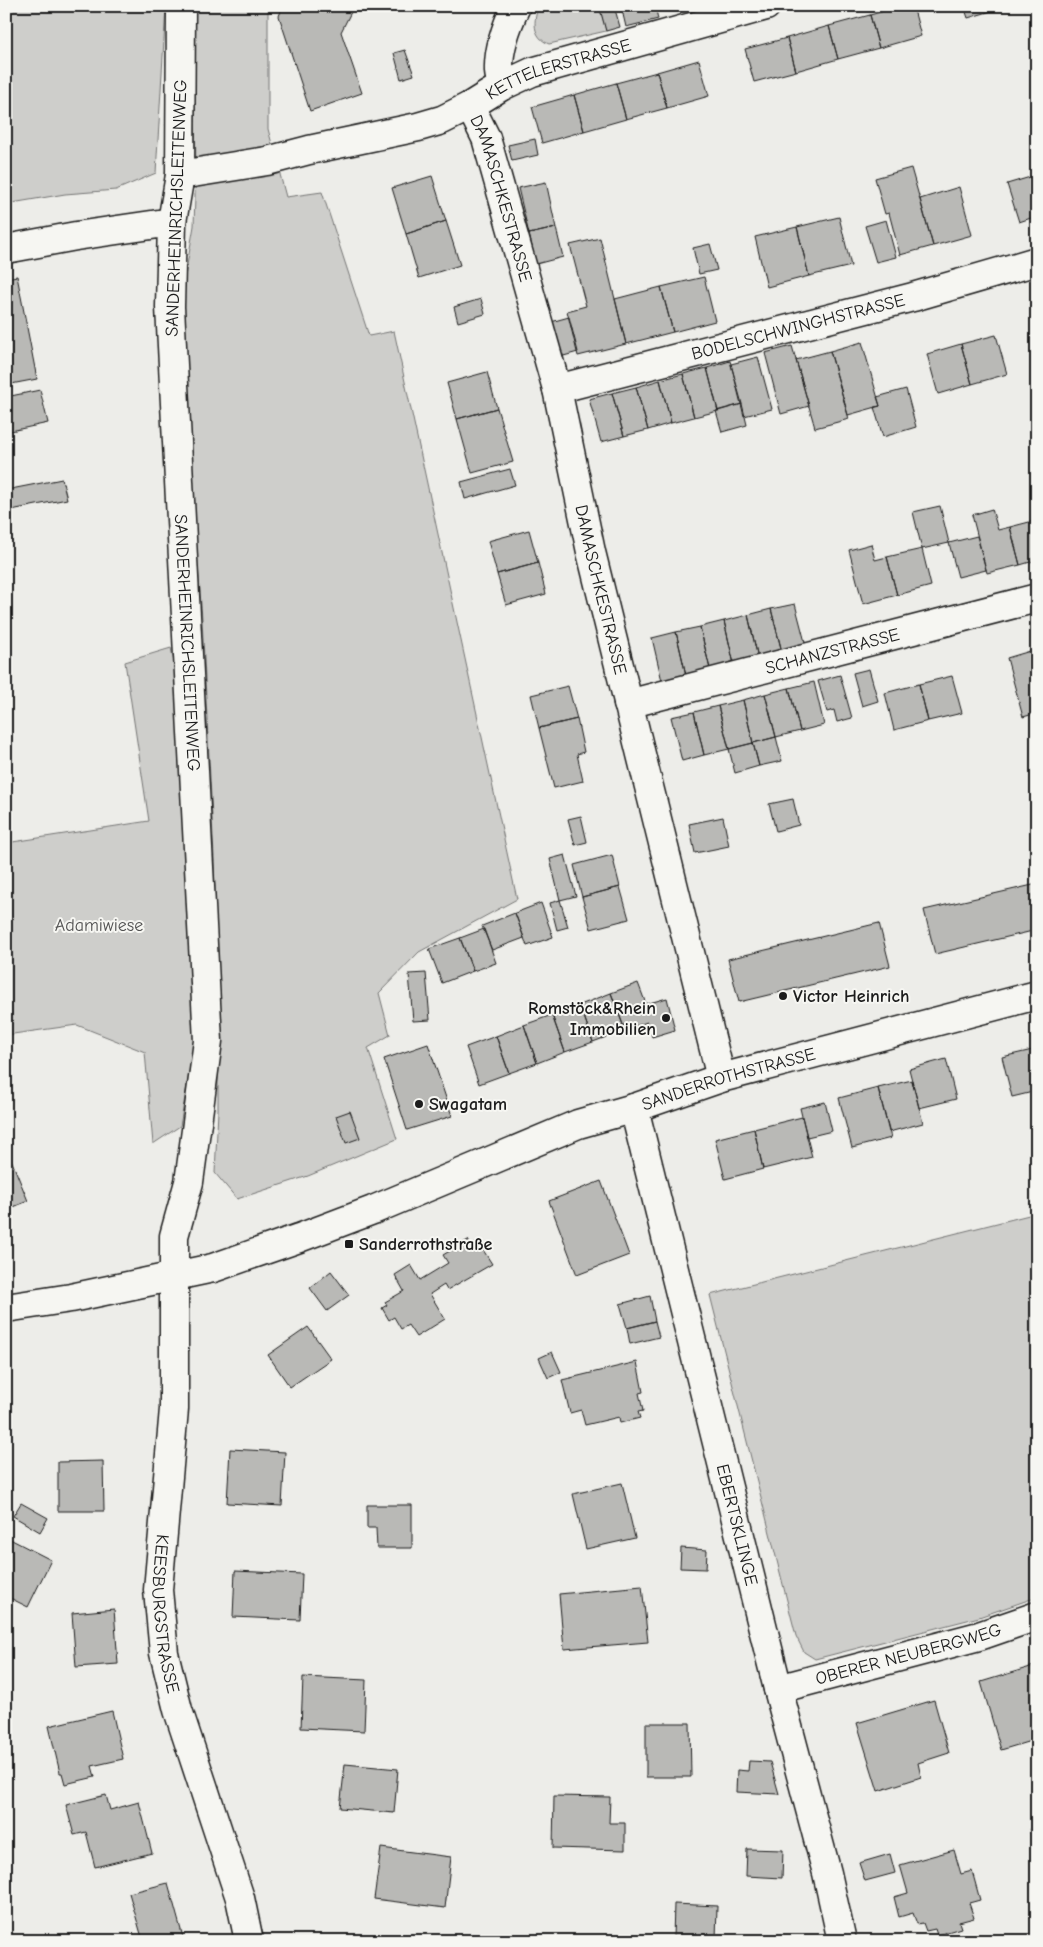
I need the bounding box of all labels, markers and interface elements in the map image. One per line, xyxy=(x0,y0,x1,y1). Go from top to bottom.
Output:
street label: KETTELERSTRASSE xyxy=(482,35,634,105)
street label: SANDERHEINRICHSLEITENWEG xyxy=(162,79,191,337)
street label: DAMASCHKESTRASSE xyxy=(465,112,536,285)
street label: BODELSCHWINGHSTRASSE xyxy=(689,289,907,365)
street label: DAMASCHKESTRASSE xyxy=(570,503,631,677)
street label: SANDERHEINRICHSLEITENWEG xyxy=(170,514,204,772)
street label: SCHANZSTRASSE xyxy=(763,624,902,679)
park label: Adamiwiese xyxy=(55,915,143,936)
place label: Victor Heinrich xyxy=(793,986,909,1007)
marker: Victor Heinrich xyxy=(777,990,789,1002)
place label: Romstöck&Rhein Immobilien xyxy=(528,998,656,1040)
marker: Romstöck&Rhein Immobilien xyxy=(660,1012,672,1024)
street label: SANDERROTHSTRASSE xyxy=(639,1044,818,1116)
place label: Swagatam xyxy=(429,1094,507,1115)
marker: Swagatam xyxy=(413,1098,425,1110)
place label: Sanderrothstraße xyxy=(359,1234,493,1255)
marker: Sanderrothstraße xyxy=(343,1238,355,1250)
street label: EBERTSKLINGE xyxy=(712,1462,762,1588)
street label: KEESBURGSTRASSE xyxy=(147,1533,184,1696)
street label: OBERER NEUBERGWEG xyxy=(813,1619,1005,1690)

